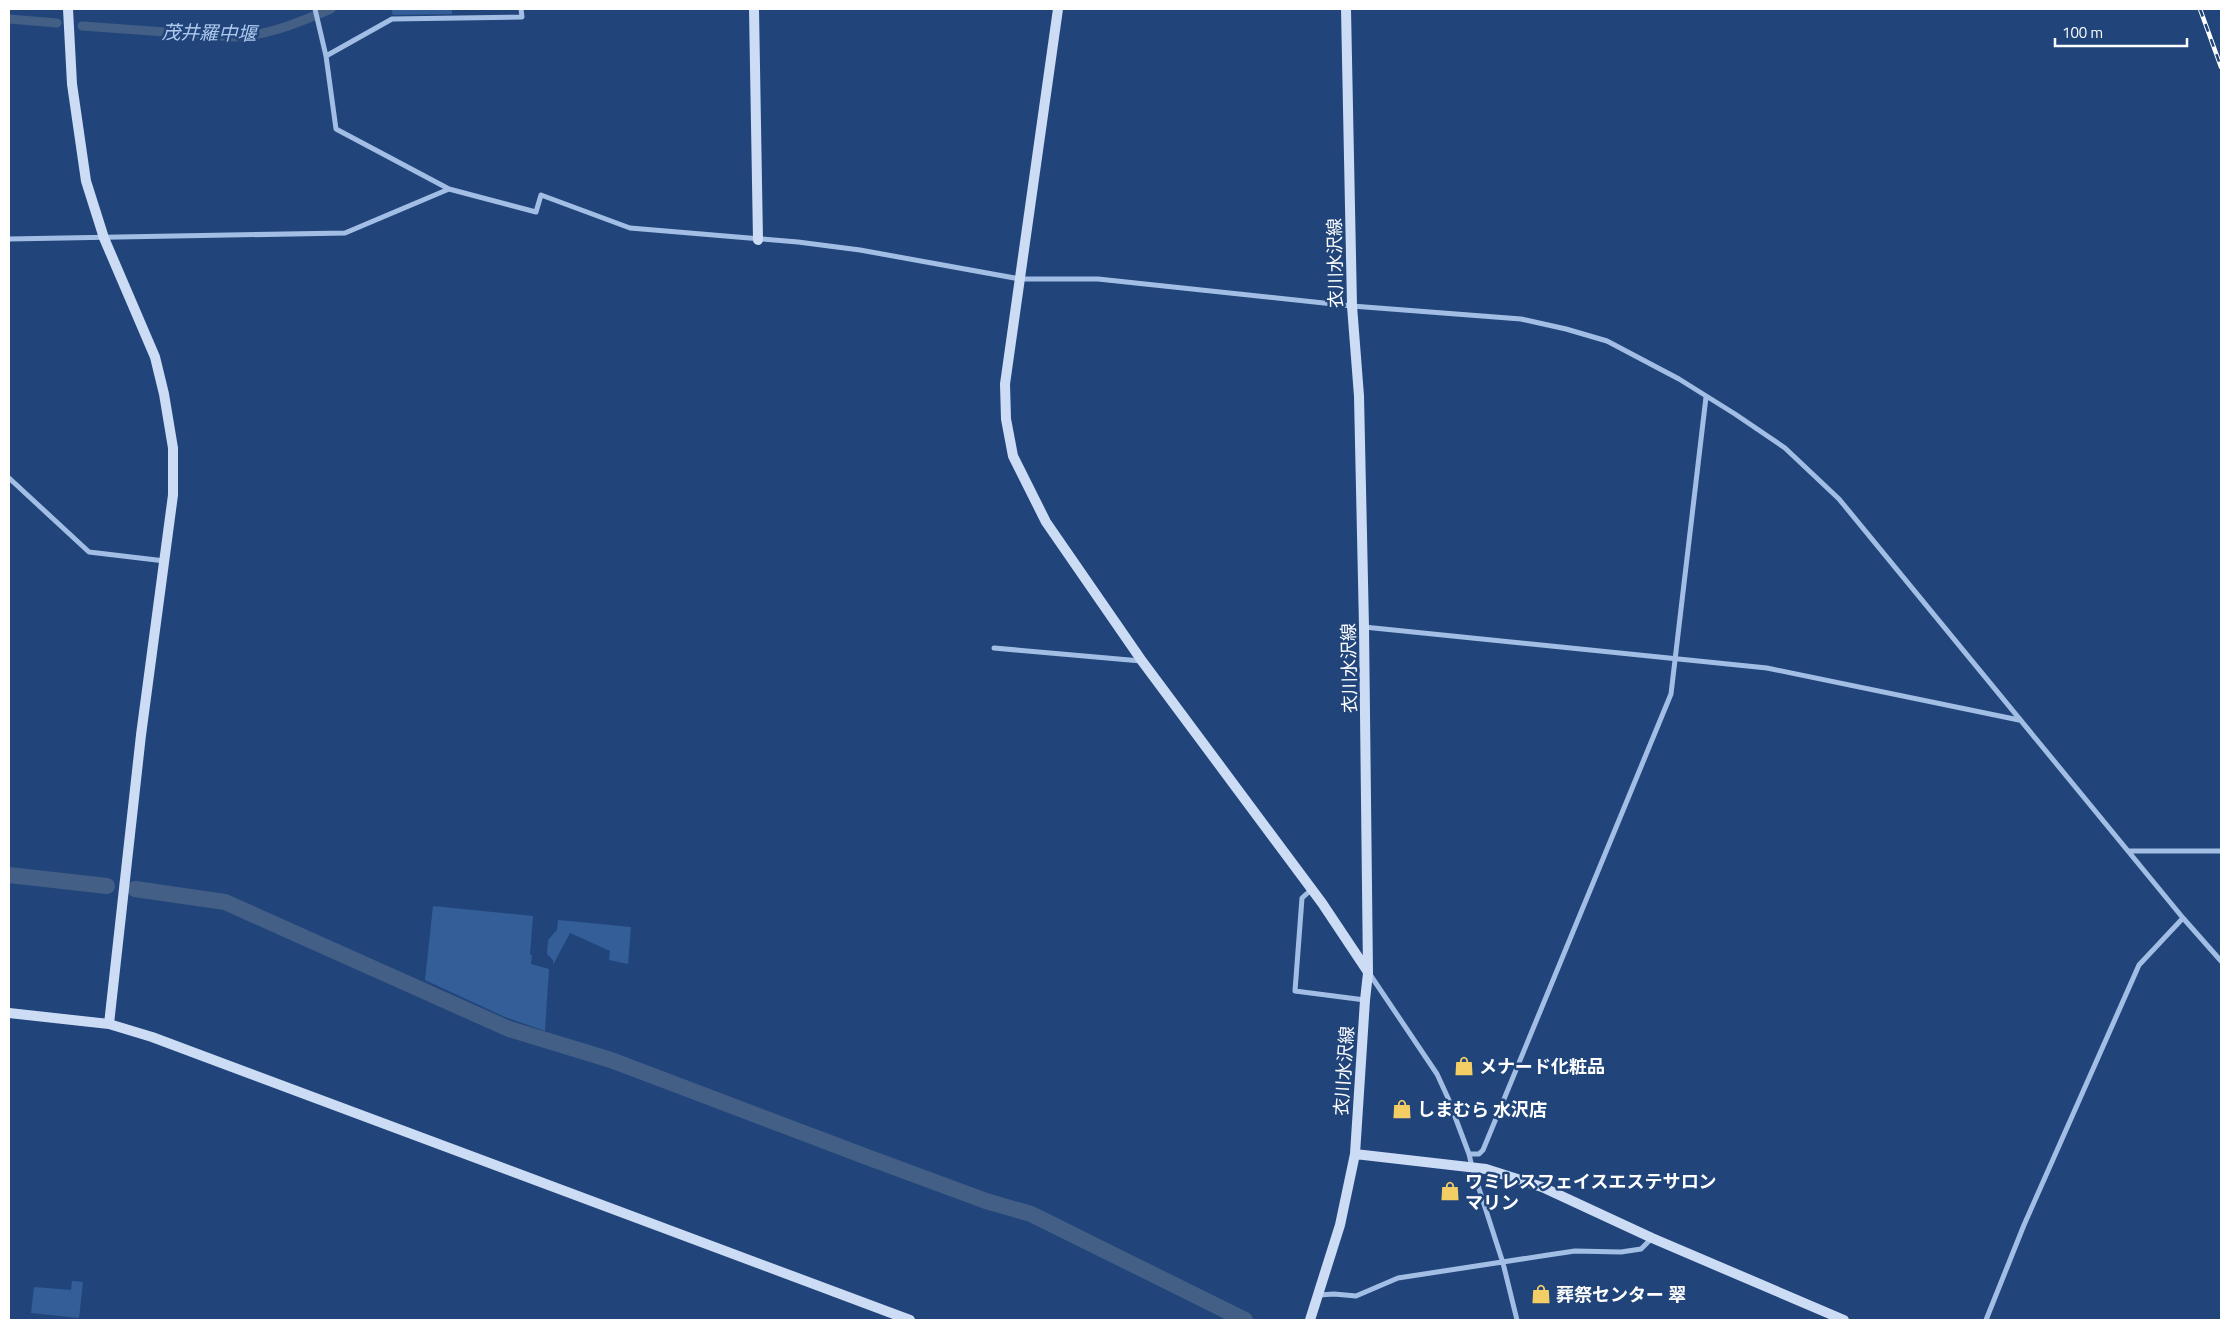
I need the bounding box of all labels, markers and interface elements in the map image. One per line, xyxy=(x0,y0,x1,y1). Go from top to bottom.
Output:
scale bar xyxy=(2055,15,2188,47)
water label: 茂井羅中堰 xyxy=(161,17,260,47)
text: 100 m xyxy=(2062,21,2103,44)
street label: 衣川水沢線 xyxy=(1321,218,1349,308)
street label: 衣川水沢線 xyxy=(1335,623,1363,713)
street label: 衣川水沢線 xyxy=(1327,1025,1361,1117)
place label: メナード化粧品 xyxy=(1479,1053,1605,1080)
shop icon: メナード化粧品 xyxy=(1453,1055,1475,1077)
place label: しまむら 水沢店 xyxy=(1417,1096,1547,1123)
shop icon: しまむら 水沢店 xyxy=(1391,1098,1413,1120)
place label: ワミレスフェイスエステサロン マリン xyxy=(1465,1168,1716,1216)
shop icon: ワミレスフェイスエステサロン マリン xyxy=(1439,1180,1461,1202)
place label: 葬祭センター 翠 xyxy=(1556,1281,1686,1308)
shop icon: 葬祭センター 翠 xyxy=(1530,1283,1552,1305)

